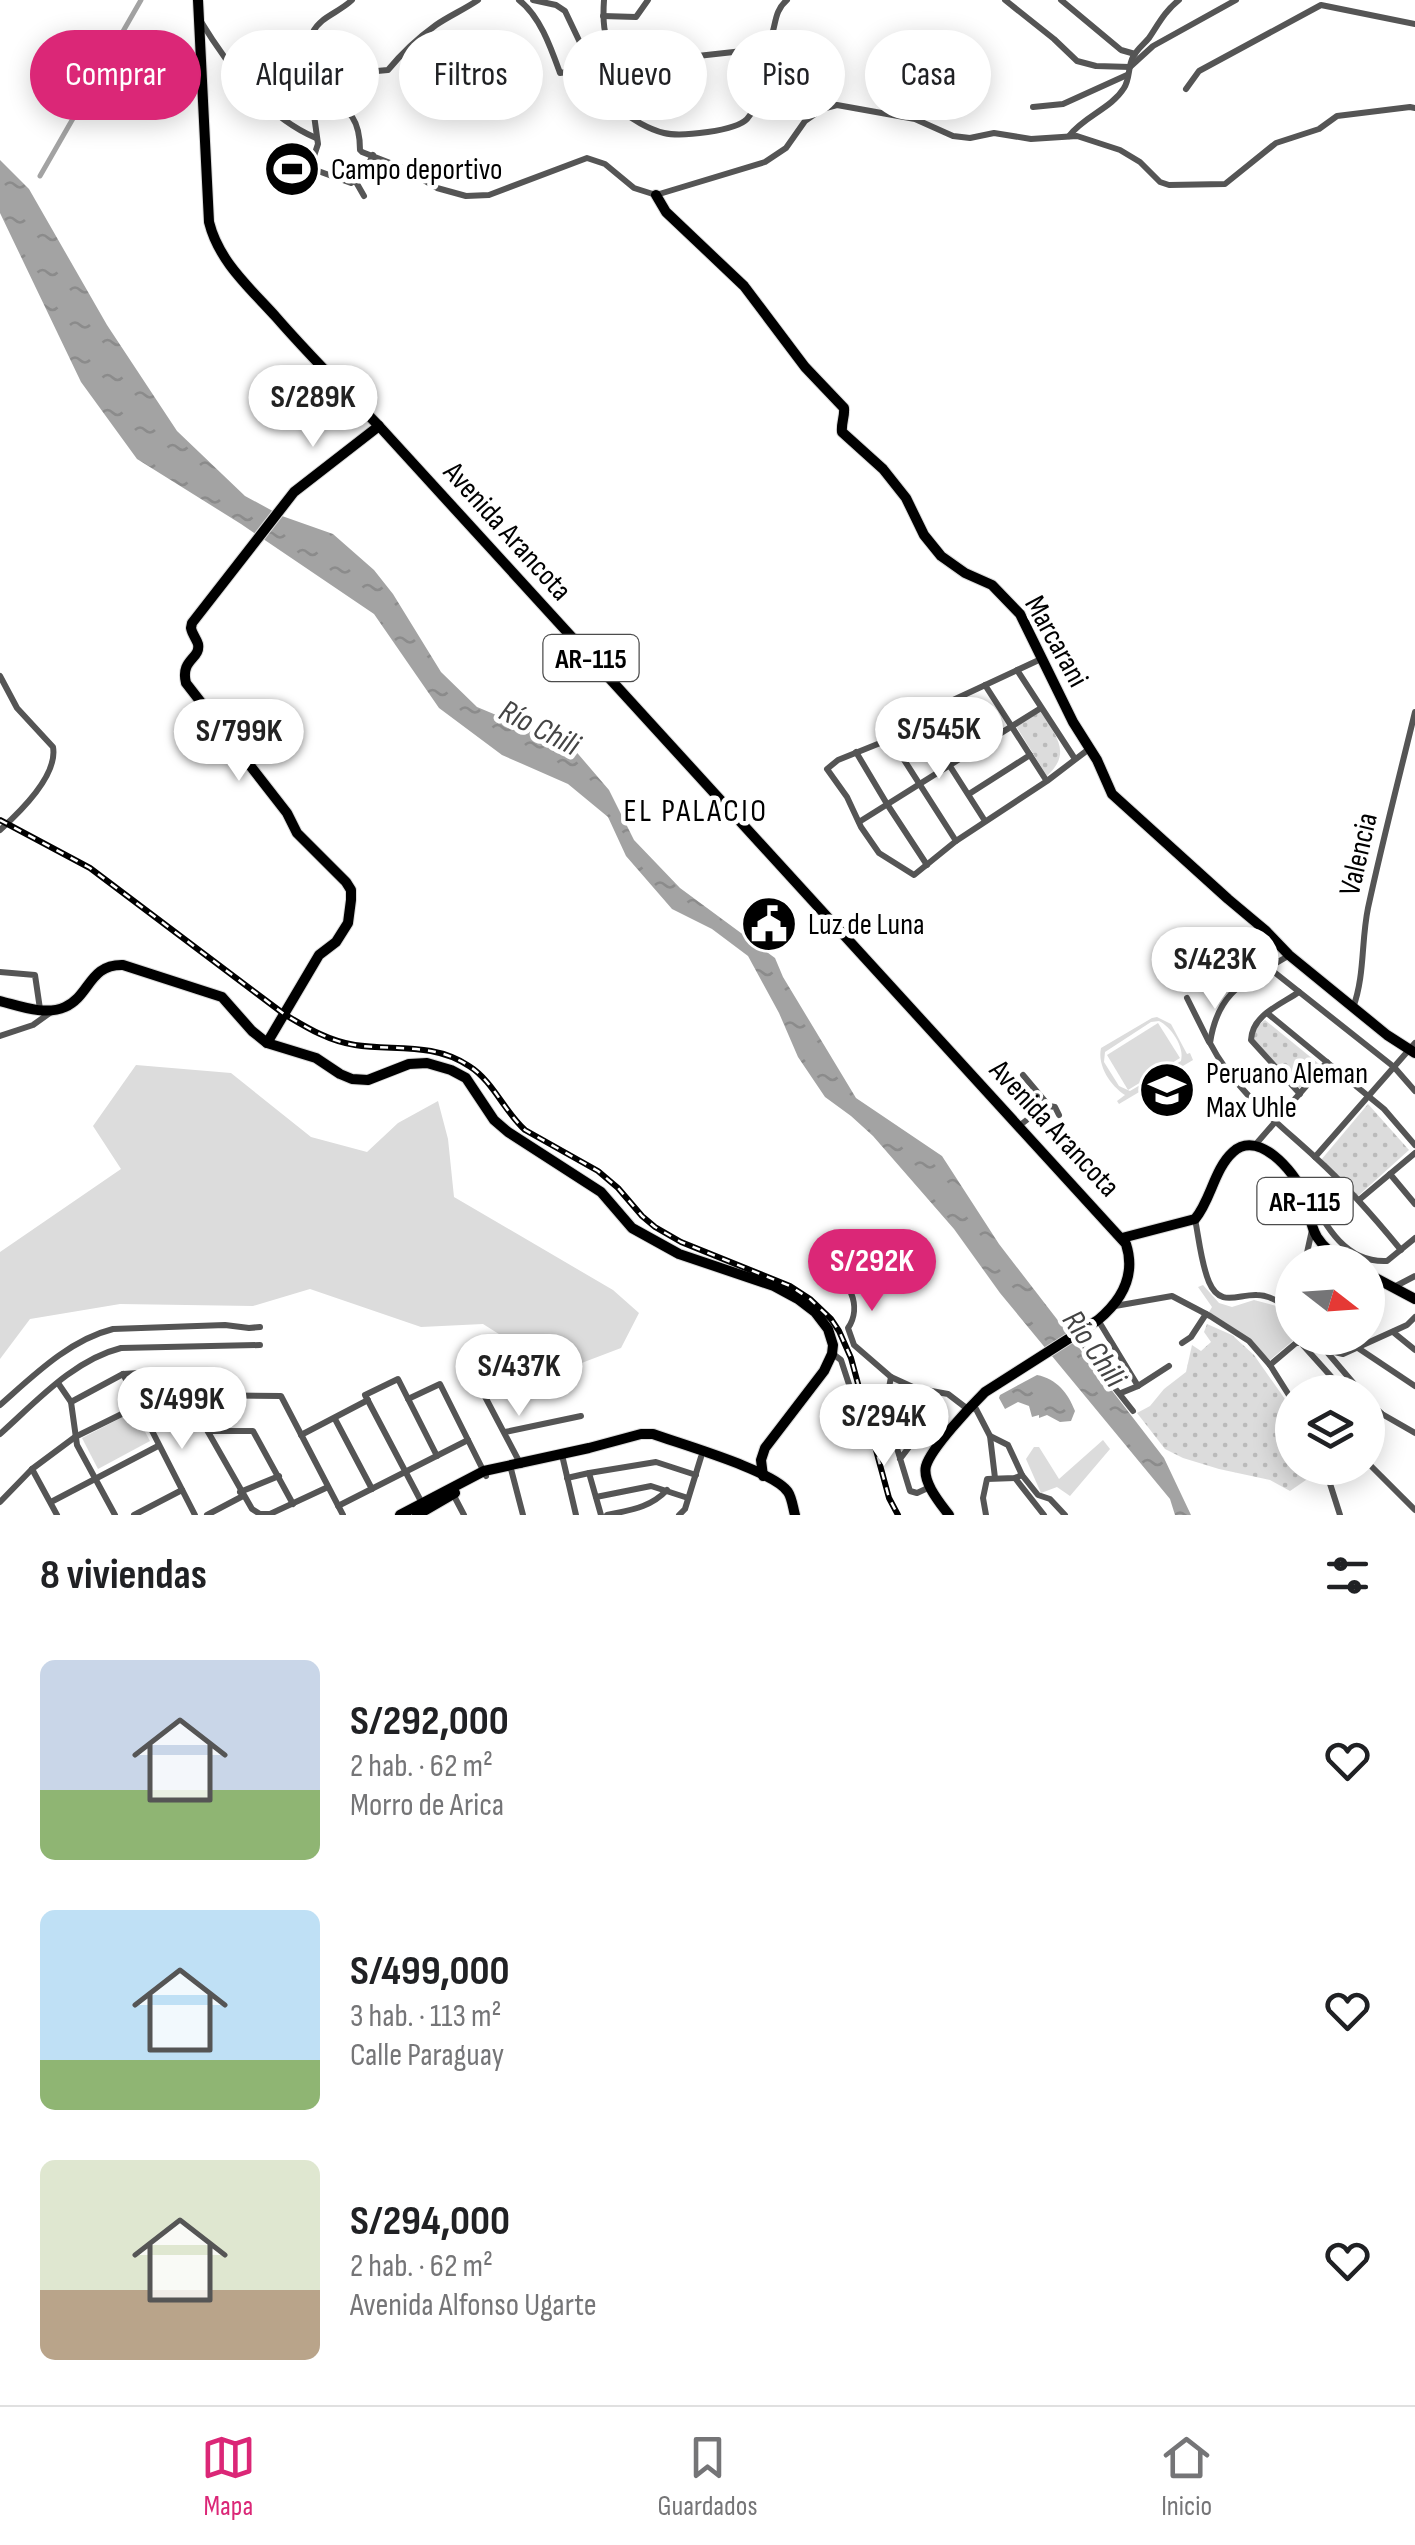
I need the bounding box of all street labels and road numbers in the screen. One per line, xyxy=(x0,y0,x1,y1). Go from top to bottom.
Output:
street label: Avenida Arancota xyxy=(435,454,579,608)
street label: Marcarani xyxy=(1016,590,1096,693)
road number: AR-115 xyxy=(544,635,638,681)
street label: Valencia xyxy=(1332,809,1386,899)
street label: Avenida Arancota xyxy=(981,1052,1127,1205)
road number: AR-115 xyxy=(1258,1178,1352,1224)

